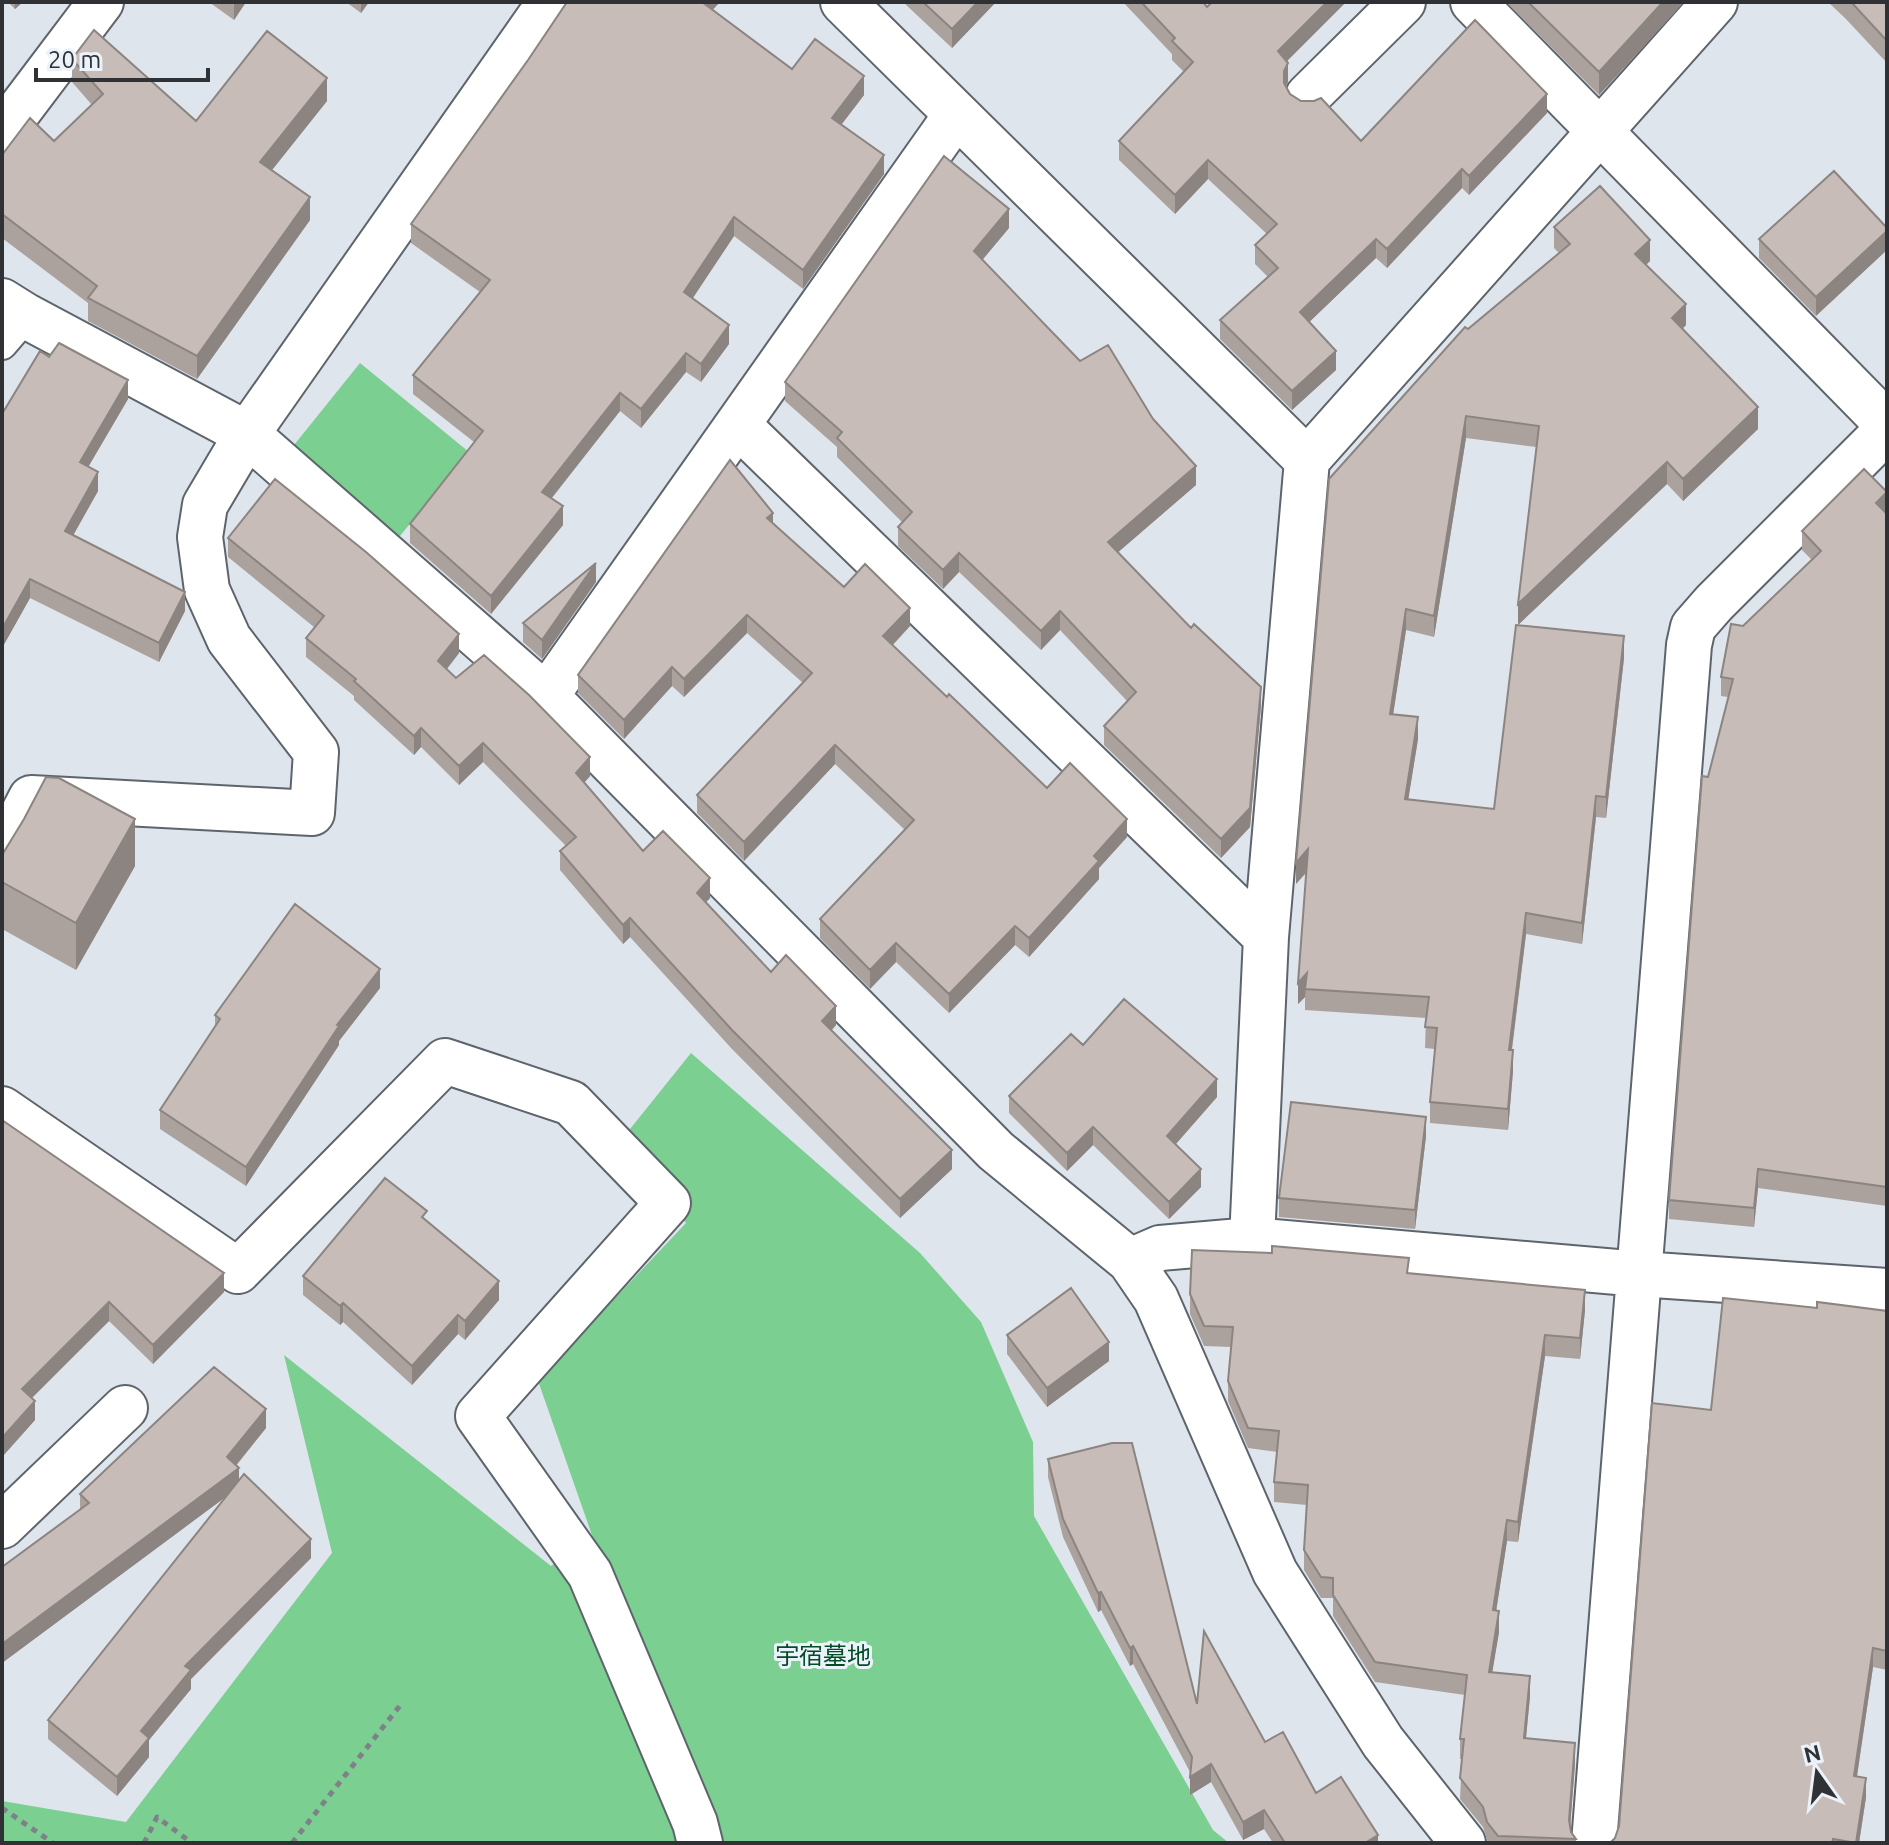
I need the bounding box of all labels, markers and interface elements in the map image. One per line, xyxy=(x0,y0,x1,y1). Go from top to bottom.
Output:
scale bar xyxy=(36,32,208,82)
text: 20 m xyxy=(48,46,101,73)
park label: 宇宿墓地 xyxy=(775,1642,871,1669)
north arrow xyxy=(1777,1733,1857,1813)
text: N xyxy=(1801,1739,1823,1767)

